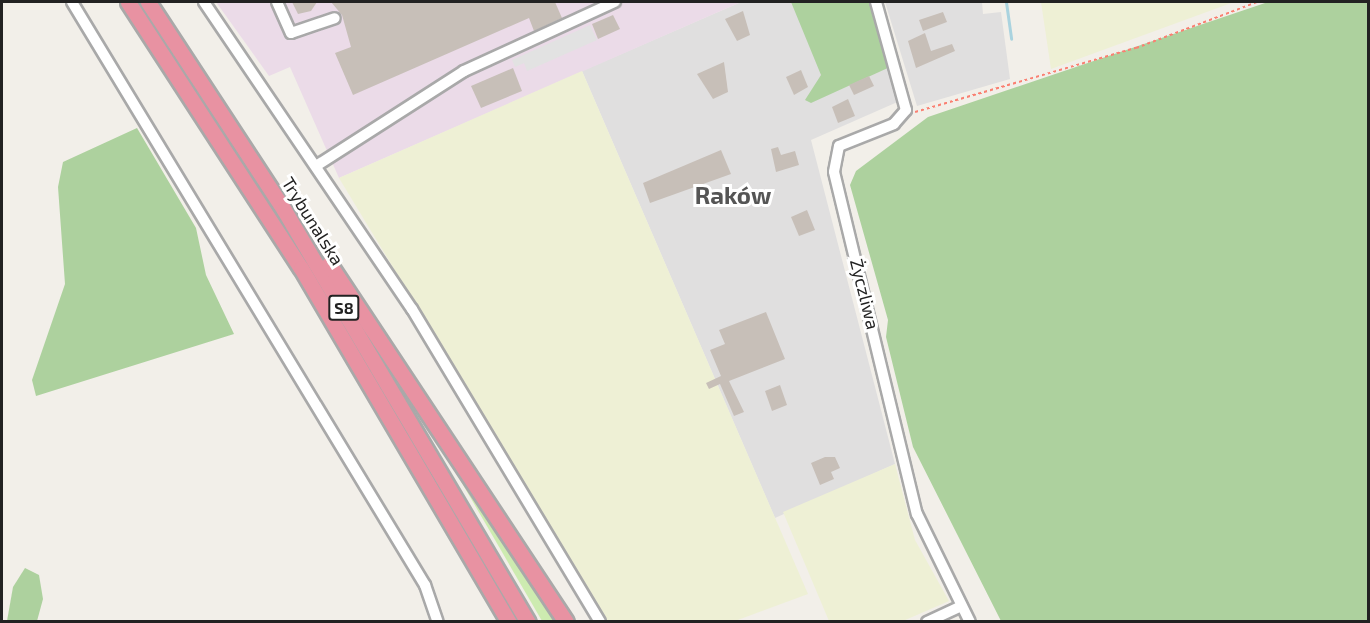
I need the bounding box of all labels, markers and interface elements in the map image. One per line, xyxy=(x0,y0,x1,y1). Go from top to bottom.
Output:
street label: Trybunalska xyxy=(277,173,349,269)
district label: Raków xyxy=(695,181,771,209)
street label: Życzliwa xyxy=(846,256,884,332)
road number: S8 xyxy=(328,295,360,321)

